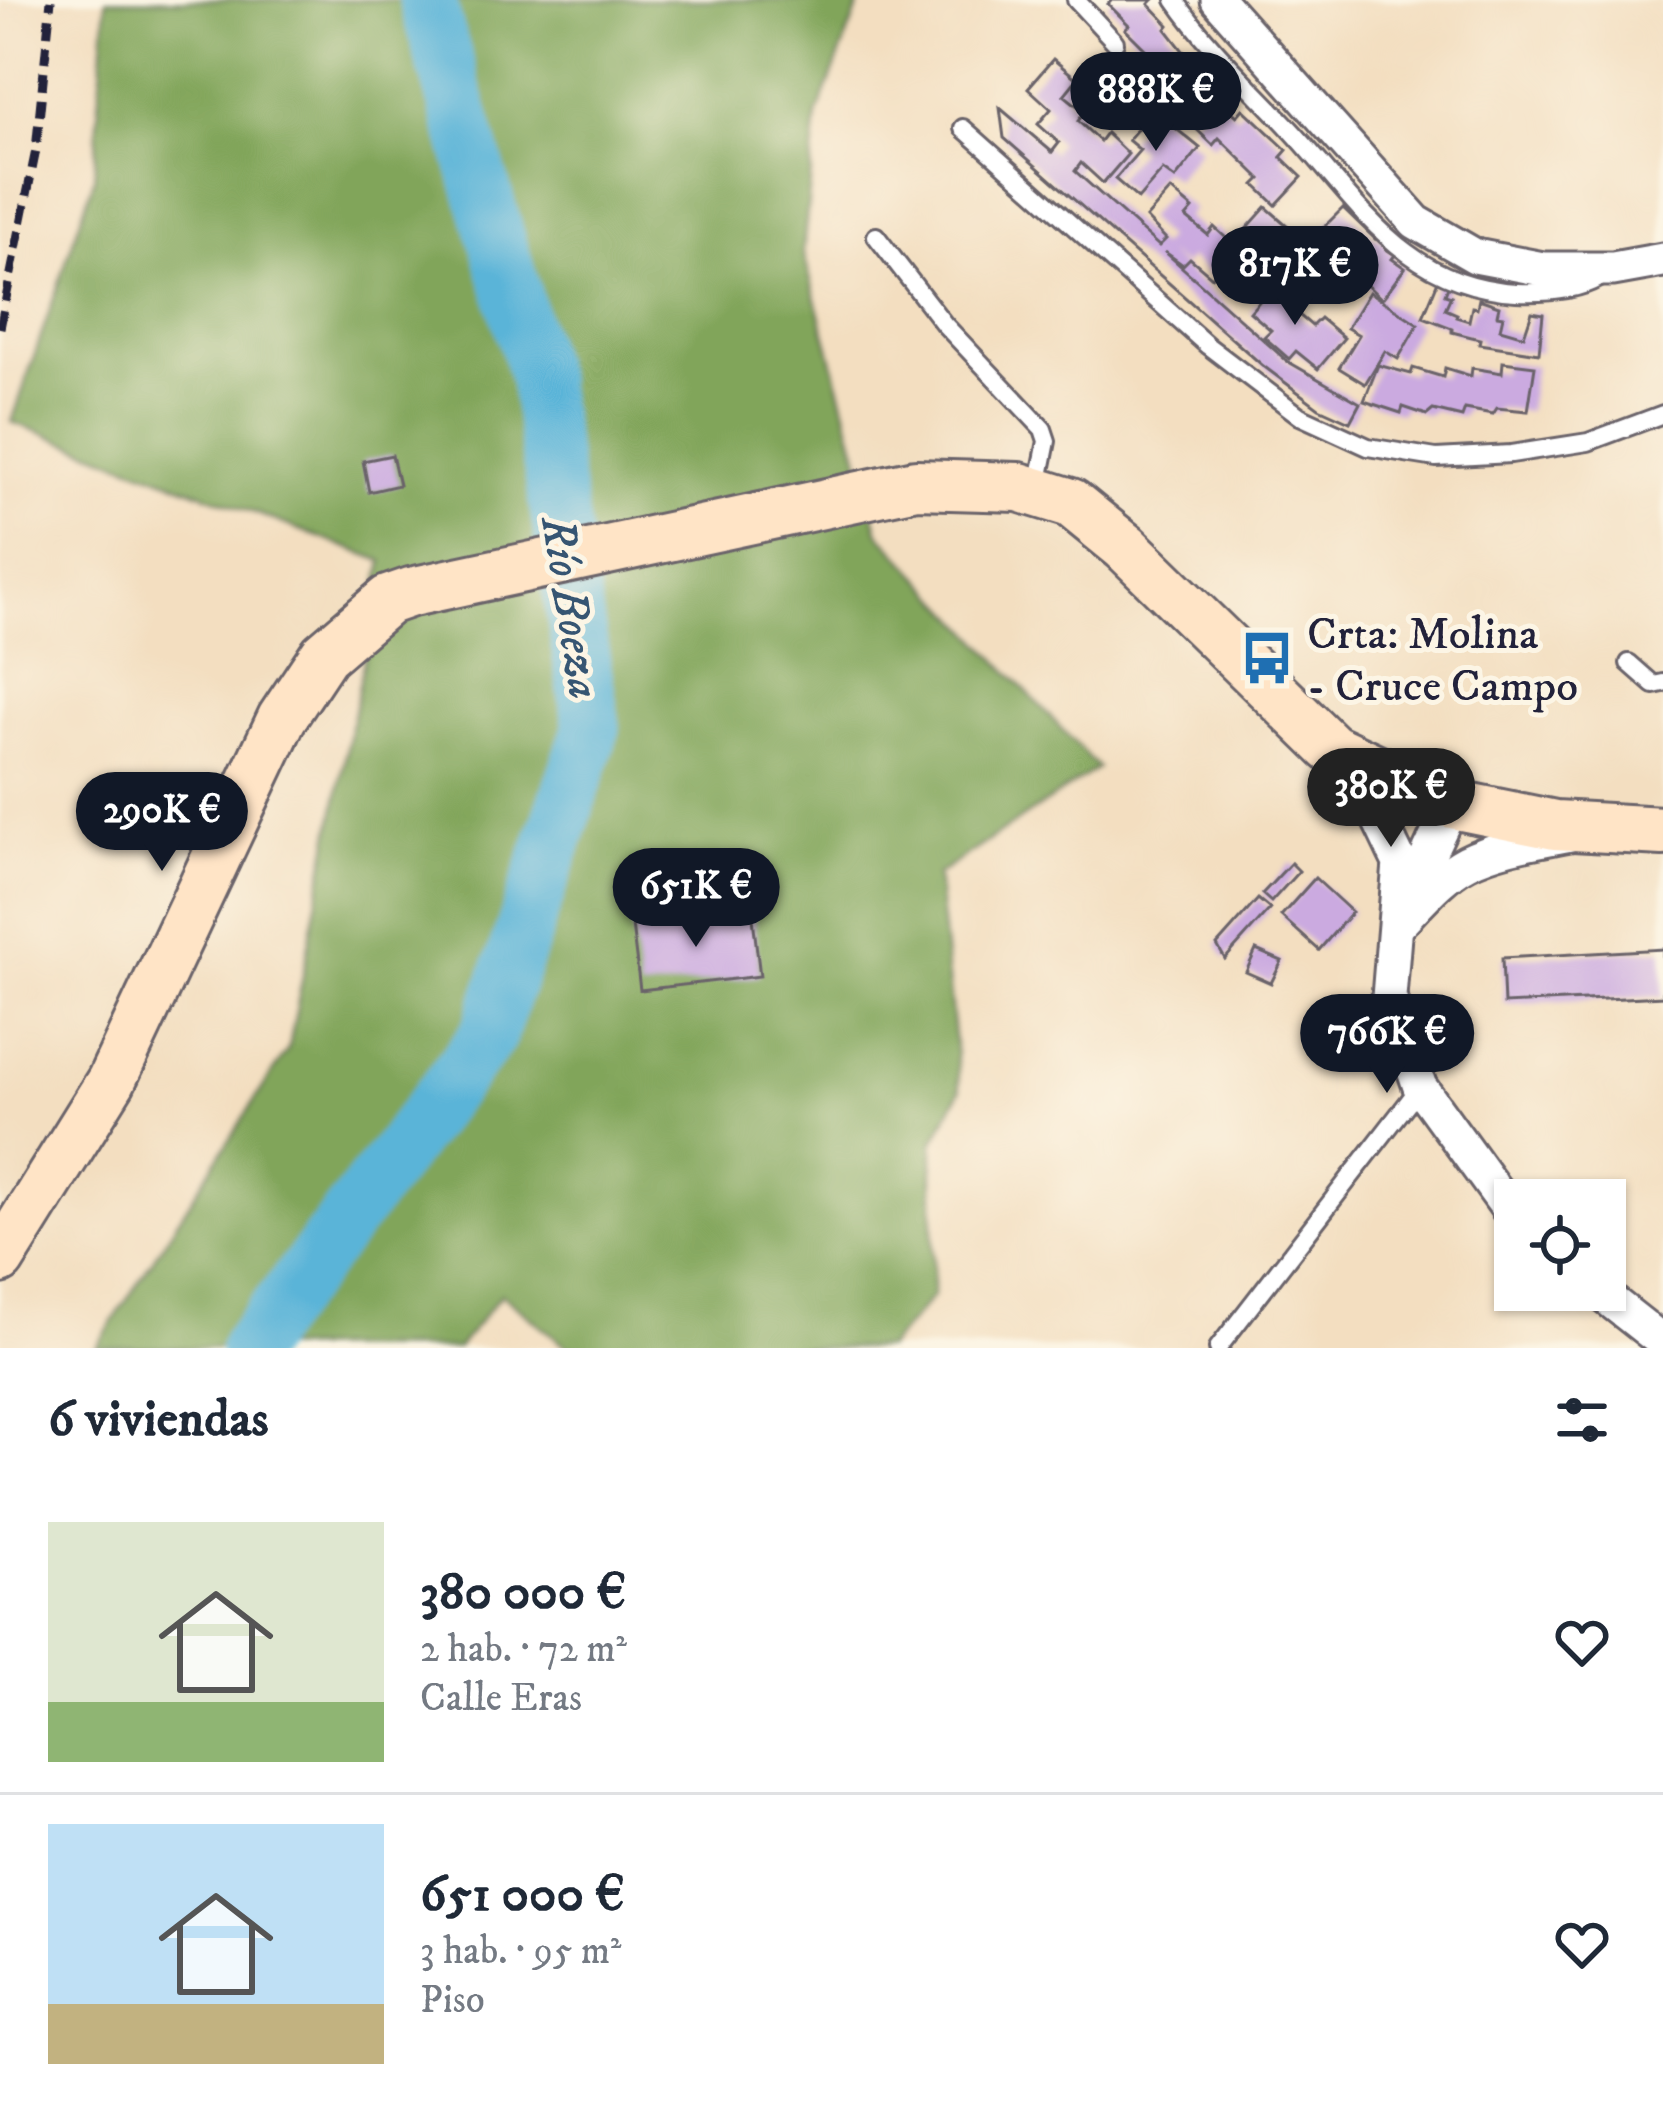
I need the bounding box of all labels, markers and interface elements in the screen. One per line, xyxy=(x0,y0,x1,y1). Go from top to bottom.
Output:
pin: 888K € xyxy=(1058,52,1254,154)
text: 888K € xyxy=(1097,66,1215,115)
pin: 817K € xyxy=(1197,226,1393,328)
text: 817K € xyxy=(1238,240,1352,289)
water label: Río Boeza xyxy=(526,510,614,703)
place label: Crta: Molina - Cruce Campo xyxy=(1307,607,1578,715)
bus stop icon: Crta: Molina - Cruce Campo xyxy=(1238,629,1296,687)
pin: 380K € xyxy=(1293,748,1489,850)
text: 380K € xyxy=(1334,762,1448,811)
pin: 290K € xyxy=(64,772,260,874)
text: 290K € xyxy=(103,786,221,835)
pin: 651K € xyxy=(598,848,794,950)
text: 651K € xyxy=(640,862,752,911)
pin: 766K € xyxy=(1289,994,1485,1096)
text: 766K € xyxy=(1327,1008,1447,1057)
map controls xyxy=(1494,1179,1626,1311)
button: locate xyxy=(1494,1179,1626,1311)
icon: filters xyxy=(1549,1387,1615,1453)
text: 6 viviendas xyxy=(48,1388,268,1452)
text: 380 000 € xyxy=(420,1561,626,1625)
icon: home xyxy=(144,1570,288,1714)
icon: heart xyxy=(1549,1609,1615,1675)
text: 2 hab. · 72 m² xyxy=(420,1625,627,1674)
text: Calle Eras xyxy=(420,1674,582,1723)
text: 651 000 € xyxy=(420,1863,625,1927)
icon: home xyxy=(144,1872,288,2016)
icon: heart xyxy=(1549,1911,1615,1977)
text: 3 hab. · 95 m² xyxy=(420,1927,622,1976)
text: Piso xyxy=(420,1976,485,2025)

